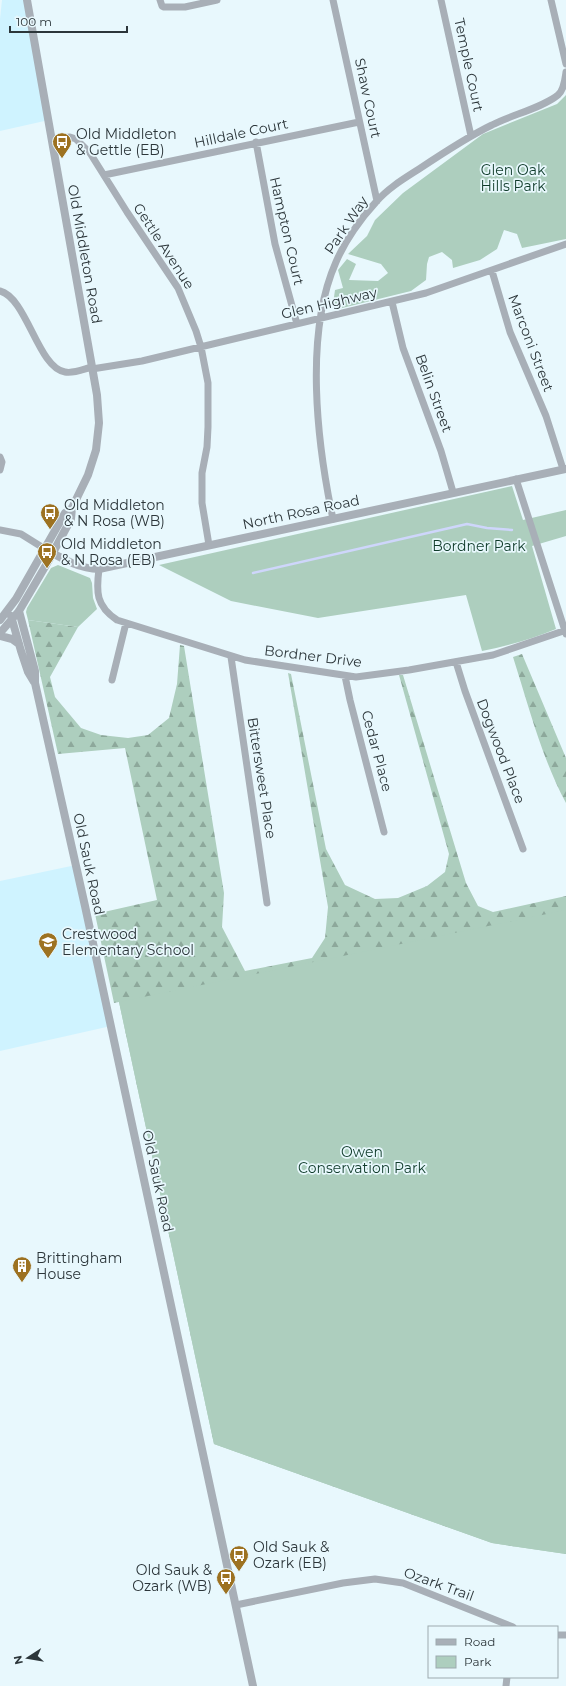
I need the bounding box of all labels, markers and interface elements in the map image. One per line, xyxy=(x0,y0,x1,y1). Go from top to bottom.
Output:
scale bar xyxy=(10,8,127,34)
text: 100 m xyxy=(16,14,52,29)
street label: Temple Court xyxy=(450,17,488,114)
street label: Shaw Court xyxy=(351,56,385,140)
street label: Hilldale Court xyxy=(192,114,290,152)
place label: Old Middleton & Gettle (EB) xyxy=(76,125,177,159)
bus stop icon: Old Middleton & Gettle (EB) xyxy=(51,131,73,159)
park label: Glen Oak Hills Park xyxy=(480,161,546,195)
street label: Hampton Court xyxy=(266,175,308,287)
street label: Old Middleton Road xyxy=(64,183,106,325)
street label: Park Way xyxy=(320,192,372,257)
street label: Gettle Avenue xyxy=(129,200,199,292)
street label: Glen Highway xyxy=(279,283,379,323)
street label: Marconi Street xyxy=(504,292,558,395)
street label: Belin Street xyxy=(412,351,457,435)
street label: North Rosa Road xyxy=(241,491,361,533)
place label: Old Middleton & N Rosa (WB) xyxy=(64,496,165,530)
bus stop icon: Old Middleton & N Rosa (WB) xyxy=(39,502,61,530)
place label: Old Middleton & N Rosa (EB) xyxy=(61,535,162,569)
park label: Bordner Park xyxy=(432,537,526,555)
bus stop icon: Old Middleton & N Rosa (EB) xyxy=(36,541,58,569)
street label: Bordner Drive xyxy=(263,641,363,671)
street label: Dogwood Place xyxy=(473,696,529,806)
street label: Cedar Place xyxy=(358,708,396,794)
street label: Bittersweet Place xyxy=(244,716,280,840)
street label: Old Sauk Road xyxy=(69,811,109,917)
place label: Crestwood Elementary School xyxy=(62,925,194,959)
school or university icon: Crestwood Elementary School xyxy=(37,931,59,959)
street label: Old Sauk Road xyxy=(138,1128,178,1234)
park label: Owen Conservation Park xyxy=(298,1143,427,1177)
place label: Brittingham House xyxy=(36,1249,122,1283)
building icon: Brittingham House xyxy=(11,1255,33,1283)
place label: Old Sauk & Ozark (EB) xyxy=(253,1538,330,1572)
bus stop icon: Old Sauk & Ozark (EB) xyxy=(228,1544,250,1572)
place label: Old Sauk & Ozark (WB) xyxy=(132,1561,213,1595)
street label: Ozark Trail xyxy=(401,1563,477,1605)
bus stop icon: Old Sauk & Ozark (WB) xyxy=(215,1567,237,1595)
legend xyxy=(428,1626,558,1678)
text: Road xyxy=(464,1634,495,1649)
north arrow xyxy=(8,1638,48,1678)
text: N xyxy=(10,1654,26,1666)
text: Park xyxy=(464,1654,492,1669)

